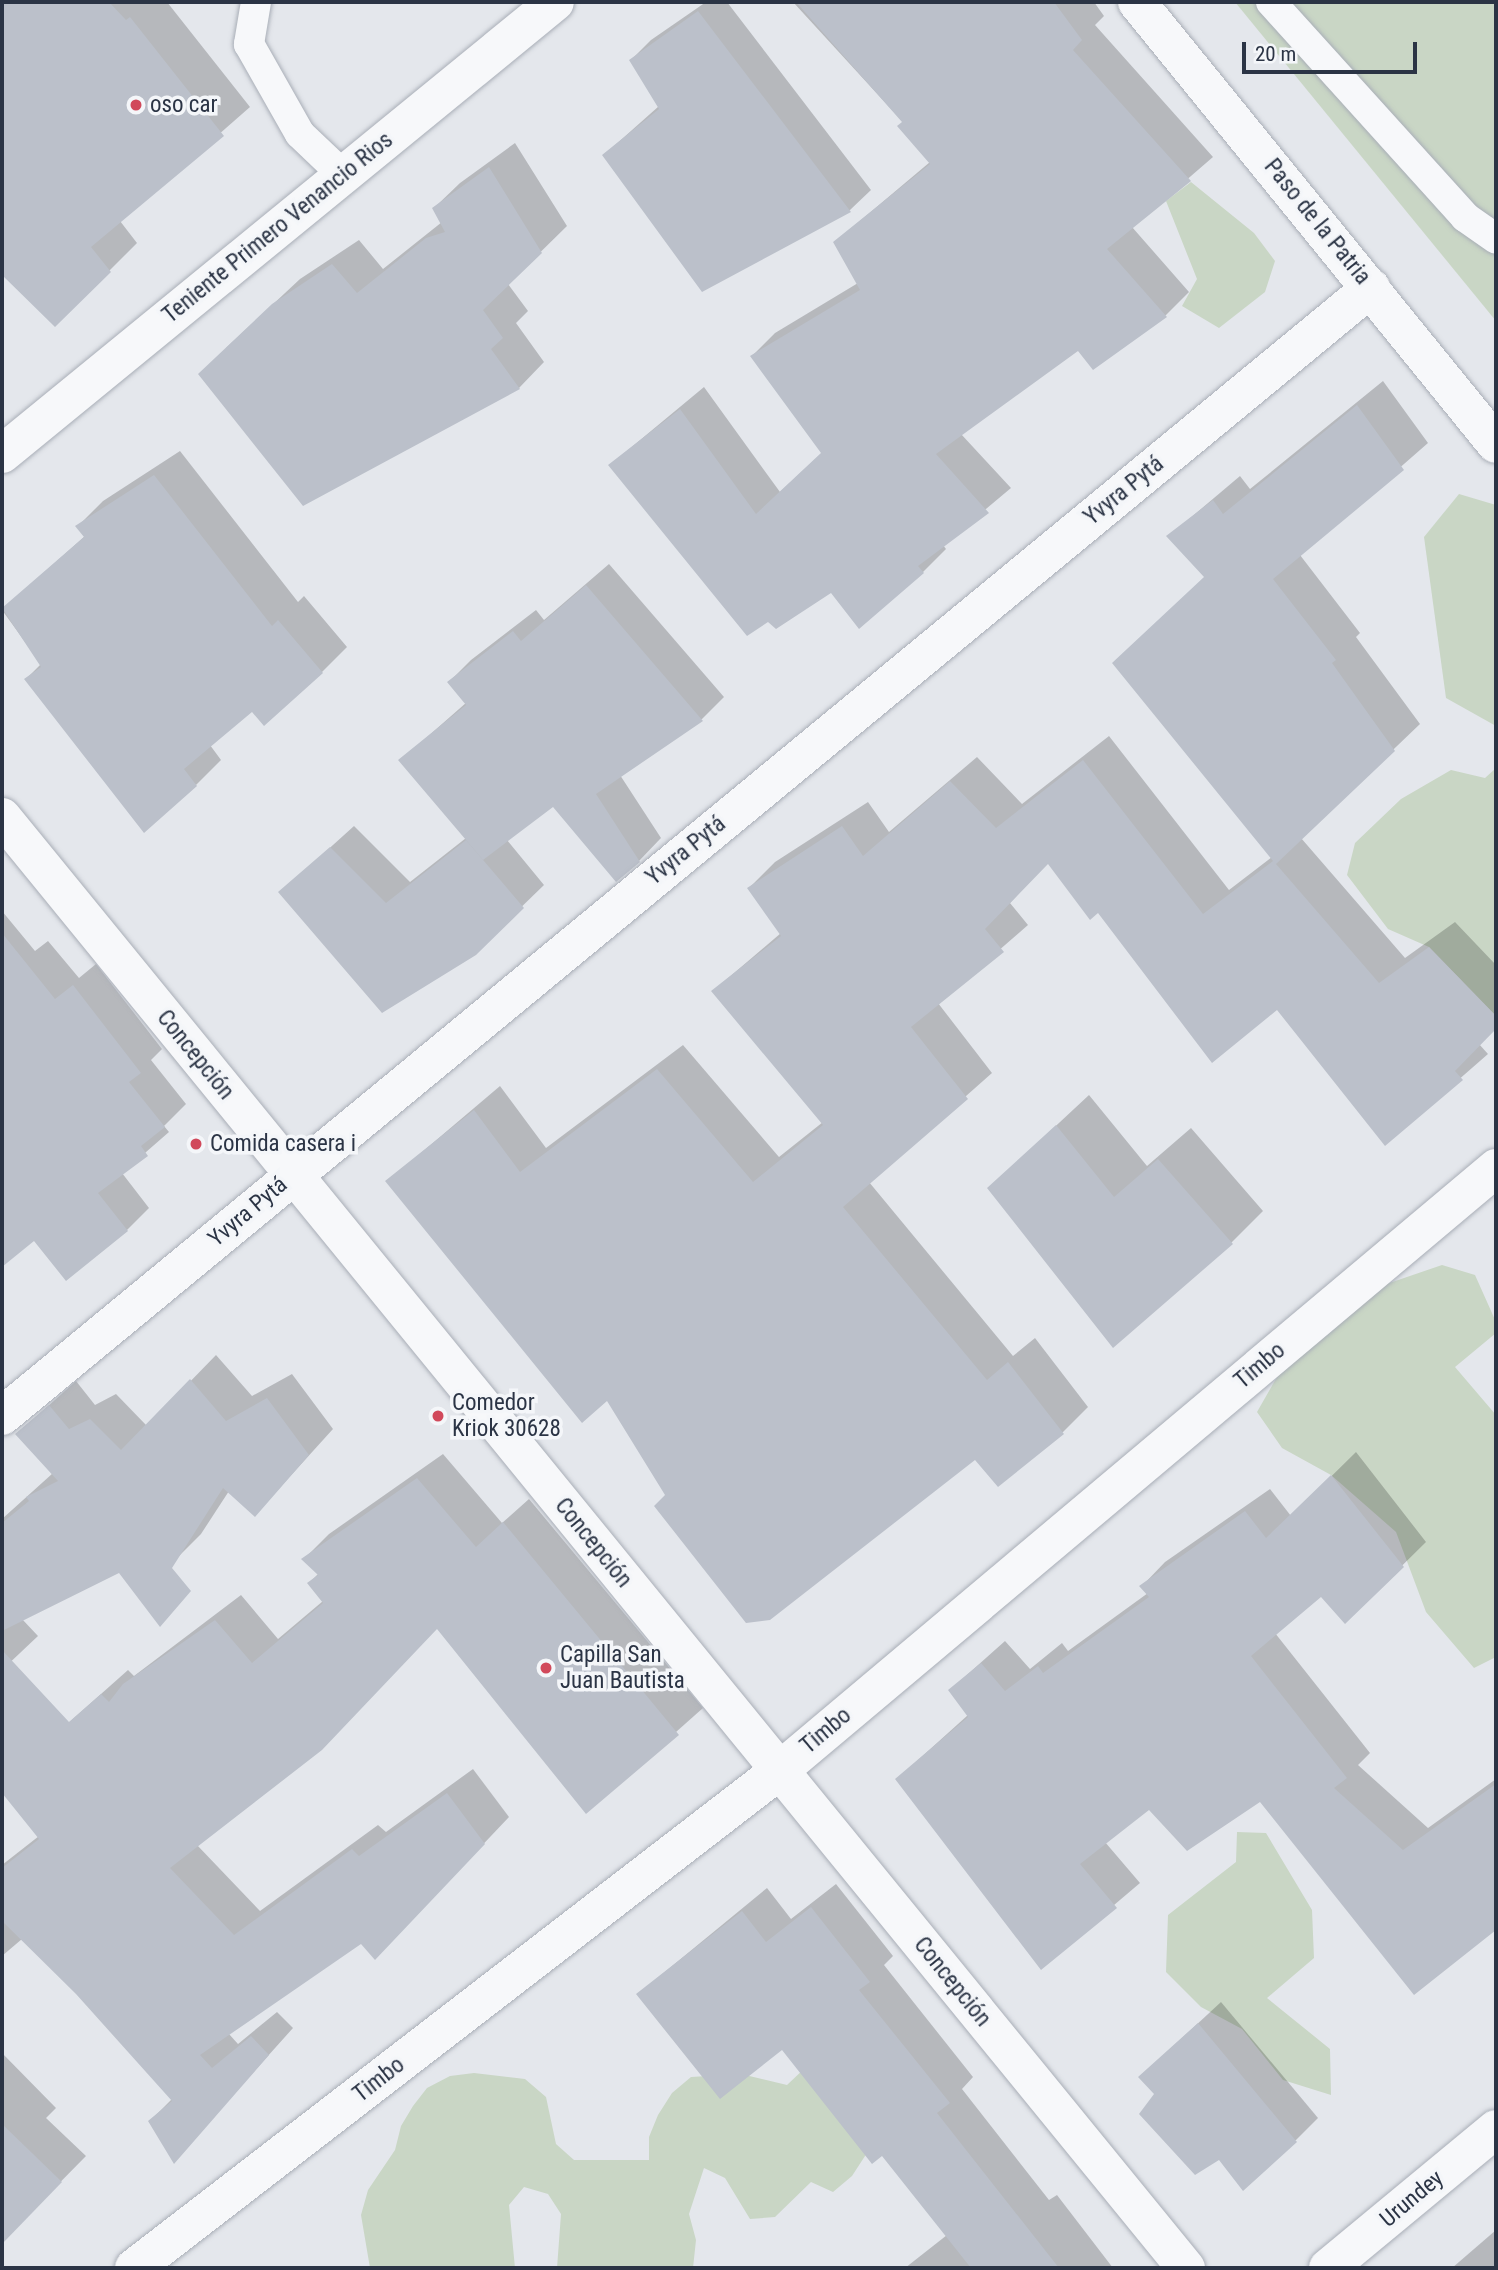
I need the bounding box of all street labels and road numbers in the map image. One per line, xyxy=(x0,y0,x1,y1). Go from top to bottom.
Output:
street label: Teniente Primero Venancio Rios xyxy=(157,127,399,329)
street label: Paso de la Patria xyxy=(1258,154,1376,290)
street label: Yvyra Pytá xyxy=(1079,451,1169,531)
street label: Yvyra Pytá xyxy=(641,811,731,891)
street label: Concepción xyxy=(151,1005,239,1105)
street label: Yvyra Pytá xyxy=(203,1171,293,1253)
street label: Timbo xyxy=(1229,1337,1291,1395)
street label: Concepción xyxy=(549,1493,637,1593)
street label: Timbo xyxy=(795,1702,857,1760)
street label: Concepción xyxy=(908,1932,996,2032)
street label: Timbo xyxy=(348,2051,410,2109)
street label: Urundey xyxy=(1375,2165,1449,2233)

